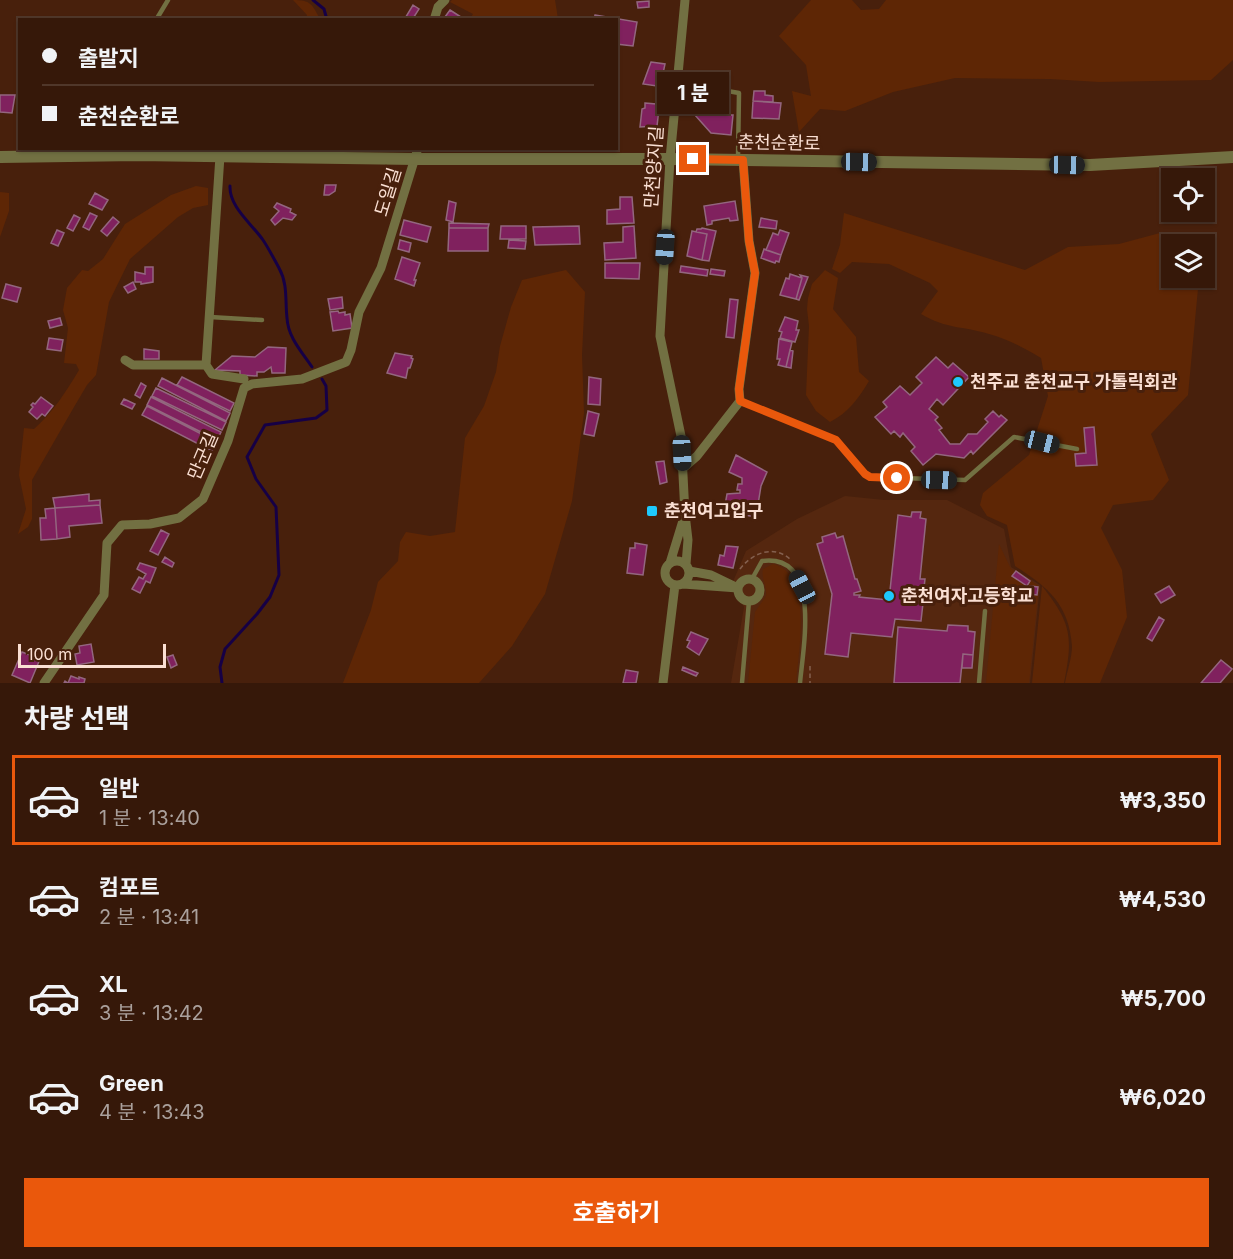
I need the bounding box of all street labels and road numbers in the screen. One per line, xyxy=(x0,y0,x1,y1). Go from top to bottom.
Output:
street label: 만천양지길 xyxy=(640,125,667,209)
street label: 춘천순환로 xyxy=(737,131,821,154)
street label: 도일길 xyxy=(370,165,405,219)
street label: 만군길 xyxy=(183,429,222,483)

